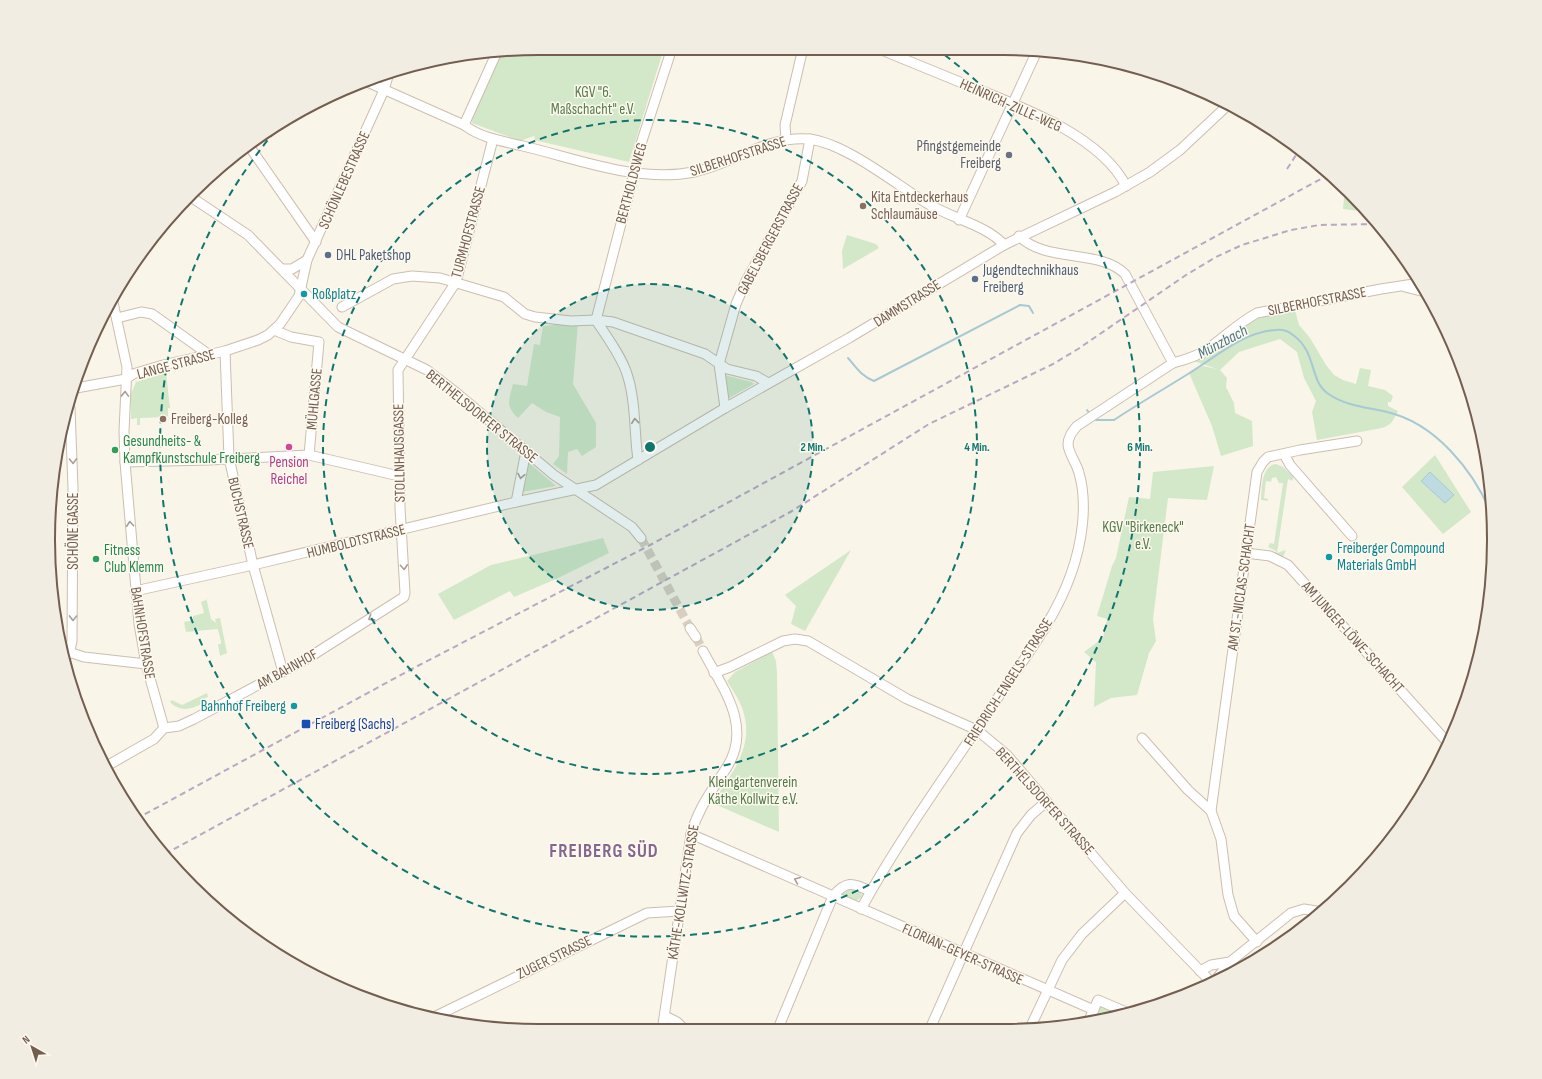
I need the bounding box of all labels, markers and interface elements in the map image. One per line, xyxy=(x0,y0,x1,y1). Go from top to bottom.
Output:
street label: HEINRICH-ZILLE-WEG xyxy=(957,74,1065,136)
park label: KGV "6. Maßschacht" e.V. xyxy=(551,83,635,119)
street label: SCHÖNLEBESTRASSE xyxy=(314,128,375,232)
street label: SILBERHOFSTRASSE xyxy=(688,132,789,181)
place label: Pfingstgemeinde Freiberg xyxy=(917,137,1001,173)
street label: BERTHOLDSWEG xyxy=(612,140,651,226)
marker: Pfingstgemeinde Freiberg xyxy=(1004,150,1014,160)
street label: GABELSBERGERSTRASSE xyxy=(733,180,808,298)
street label: TURMHOFSTRASSE xyxy=(447,184,490,280)
place label: Kita Entdeckerhaus Schlaumäuse xyxy=(871,188,968,224)
marker: Kita Entdeckerhaus Schlaumäuse xyxy=(858,201,868,211)
place label: DHL Paketshop xyxy=(336,246,411,265)
marker: DHL Paketshop xyxy=(323,250,333,260)
place label: Jugendtechnikhaus Freiberg xyxy=(982,261,1079,297)
marker: Jugendtechnikhaus Freiberg xyxy=(970,274,980,284)
street label: DAMMSTRASSE xyxy=(870,275,944,332)
street label: SILBERHOFSTRASSE xyxy=(1266,283,1368,320)
place label: Roßplatz xyxy=(312,285,357,304)
marker: Roßplatz xyxy=(299,289,309,299)
water label: Münzbach xyxy=(1194,321,1251,363)
street label: LANGE STRASSE xyxy=(135,345,217,384)
street label: BERTHELSDORFER STRASSE xyxy=(422,365,542,467)
street label: MÜHLGASSE xyxy=(302,367,327,431)
one-way arrow xyxy=(121,391,129,397)
street label: STOLLNHAUSGASSE xyxy=(389,403,410,503)
place label: Freiberg-Kolleg xyxy=(171,410,248,429)
marker: Freiberg-Kolleg xyxy=(158,414,168,424)
one-way arrow xyxy=(630,418,639,424)
place label: Gesundheits- & Kampfkunstschule Freiberg xyxy=(123,432,260,468)
centre of rings xyxy=(643,440,657,454)
text: 2 Min. xyxy=(800,440,826,455)
text: 4 Min. xyxy=(964,440,990,455)
text: 6 Min. xyxy=(1127,440,1153,455)
marker: Pension Reichel xyxy=(284,442,294,452)
marker: Gesundheits- & Kampfkunstschule Freiberg xyxy=(110,445,120,455)
place label: Pension Reichel xyxy=(269,453,309,489)
one-way arrow xyxy=(69,458,77,464)
one-way arrow xyxy=(517,473,526,480)
street label: BUCHSTRASSE xyxy=(223,475,258,551)
street label: SCHÖNE GASSE xyxy=(64,492,83,570)
park label: KGV "Birkeneck" e.V. xyxy=(1102,518,1184,554)
street label: HUMBOLDTSTRASSE xyxy=(305,520,407,563)
one-way arrow xyxy=(126,521,135,527)
street label: AM ST.-NICLAS-SCHACHT xyxy=(1223,522,1260,653)
place label: Freiberger Compound Materials GmbH xyxy=(1337,539,1445,575)
place label: Fitness Club Klemm xyxy=(104,541,164,577)
marker: Freiberger Compound Materials GmbH xyxy=(1324,552,1334,562)
marker: Fitness Club Klemm xyxy=(91,554,101,564)
one-way arrow xyxy=(399,564,408,570)
street label: AM JUNGER-LÖWE-SCHACHT xyxy=(1297,577,1408,697)
street label: BAHNHOFSTRASSE xyxy=(126,585,159,681)
one-way arrow xyxy=(368,613,375,621)
one-way arrow xyxy=(69,615,77,621)
street label: FRIEDRICH-ENGELS-STRASSE xyxy=(960,615,1057,750)
street label: AM BAHNHOF xyxy=(252,645,321,694)
place label: Bahnhof Freiberg xyxy=(201,697,286,716)
marker: Bahnhof Freiberg xyxy=(289,701,299,711)
place label: Freiberg (Sachs) xyxy=(315,715,395,734)
marker: Freiberg (Sachs) xyxy=(300,718,312,730)
street label: BERTHELSDORFER STRASSE xyxy=(991,743,1098,859)
park label: Kleingartenverein Käthe Kollwitz e.V. xyxy=(708,773,798,809)
street label: KÄTHE-KOLLWITZ-STRASSE xyxy=(663,823,704,961)
district label: FREIBERG SÜD xyxy=(549,840,659,863)
one-way arrow xyxy=(793,877,800,885)
street label: FLORIAN-GEYER-STRASSE xyxy=(899,919,1026,990)
street label: ZUGER STRASSE xyxy=(514,931,595,984)
north arrow xyxy=(12,1027,52,1067)
text: N xyxy=(20,1033,32,1047)

